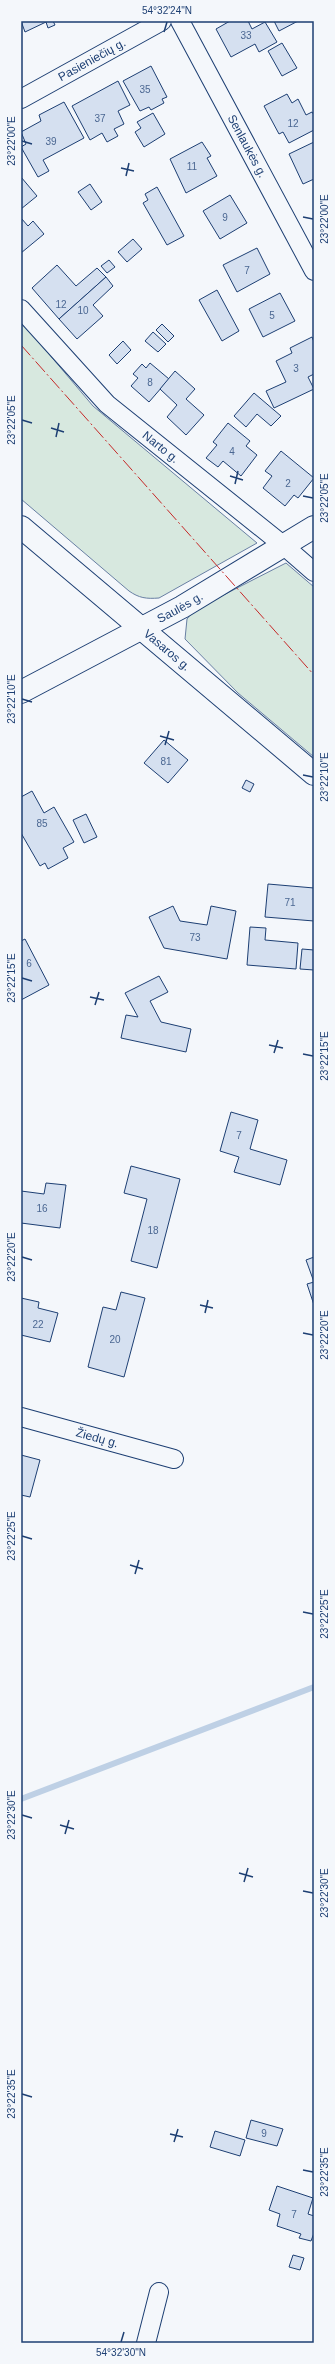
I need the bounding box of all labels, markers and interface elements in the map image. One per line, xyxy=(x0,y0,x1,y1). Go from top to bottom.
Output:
text: 54°32'24"N xyxy=(142,5,192,16)
house number: 33 xyxy=(240,30,252,41)
street label: Pasieniečių g. xyxy=(56,36,128,84)
house number: 35 xyxy=(139,84,151,95)
street label: Senlaukės g. xyxy=(224,112,270,180)
house number: 37 xyxy=(94,113,106,124)
text: 23°22'00"E xyxy=(6,116,17,166)
house number: 12 xyxy=(287,118,299,129)
house number: 39 xyxy=(45,136,57,147)
house number: 11 xyxy=(187,161,198,172)
text: 23°22'00"E xyxy=(319,194,330,244)
house number: 9 xyxy=(222,212,228,223)
house number: 7 xyxy=(244,265,250,276)
house number: 12 xyxy=(55,299,67,310)
house number: 10 xyxy=(77,305,89,316)
house number: 5 xyxy=(269,310,275,321)
house number: 3 xyxy=(293,363,299,374)
house number: 8 xyxy=(147,377,153,388)
text: 23°22'05"E xyxy=(6,395,17,445)
street label: Narto g. xyxy=(140,428,182,466)
house number: 4 xyxy=(229,446,235,457)
text: 23°22'05"E xyxy=(319,473,330,523)
house number: 2 xyxy=(285,478,291,489)
street label: Saulės g. xyxy=(155,589,205,626)
street label: Vasaros g. xyxy=(141,627,193,674)
text: 23°22'10"E xyxy=(6,674,17,724)
text: 23°22'10"E xyxy=(319,752,330,802)
house number: 81 xyxy=(160,756,172,767)
house number: 85 xyxy=(36,818,48,829)
house number: 71 xyxy=(284,897,296,908)
house number: 73 xyxy=(189,932,201,943)
text: 23°22'15"E xyxy=(6,953,17,1003)
house number: 6 xyxy=(26,958,32,969)
text: 23°22'15"E xyxy=(319,1031,330,1081)
house number: 7 xyxy=(236,1130,242,1141)
house number: 16 xyxy=(36,1203,48,1214)
house number: 18 xyxy=(147,1225,159,1236)
text: 23°22'20"E xyxy=(6,1232,17,1282)
text: 23°22'20"E xyxy=(319,1310,330,1360)
house number: 22 xyxy=(32,1319,44,1330)
house number: 20 xyxy=(109,1334,121,1345)
street label: Žiedų g. xyxy=(74,1424,120,1450)
text: 23°22'25"E xyxy=(6,1511,17,1561)
text: 23°22'25"E xyxy=(319,1589,330,1639)
text: 23°22'30"E xyxy=(6,1790,17,1840)
text: 23°22'30"E xyxy=(319,1868,330,1918)
text: 23°22'35"E xyxy=(6,2069,17,2119)
house number: 9 xyxy=(261,2128,267,2139)
text: 23°22'35"E xyxy=(319,2147,330,2197)
house number: 7 xyxy=(291,2209,297,2220)
text: 54°32'30"N xyxy=(96,2347,146,2358)

